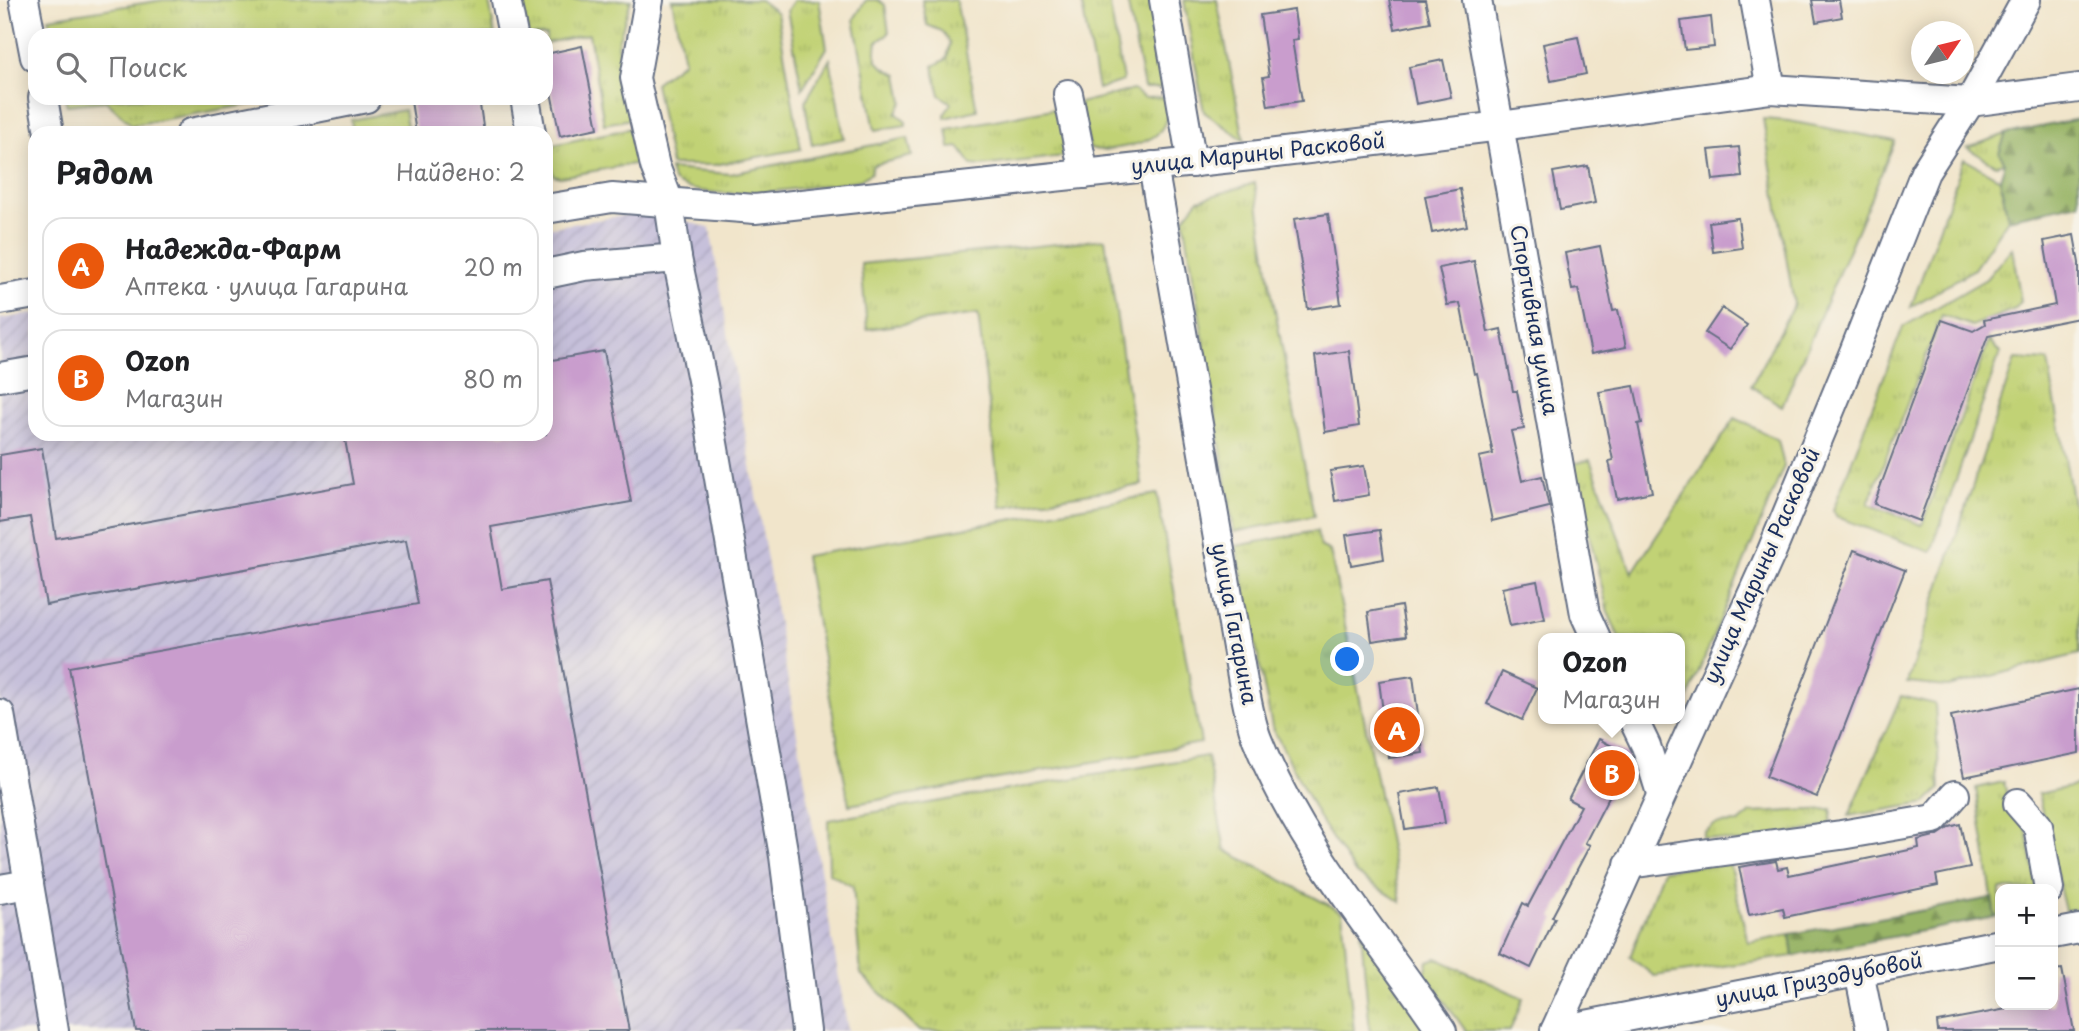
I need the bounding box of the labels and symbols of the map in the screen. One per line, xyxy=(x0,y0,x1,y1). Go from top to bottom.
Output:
north arrow xyxy=(1911,21,1974,84)
street label: улица Марины Расковой xyxy=(1129,123,1386,181)
street label: Спортивная улица xyxy=(1503,222,1569,418)
street label: улица Марины Расковой xyxy=(1694,442,1827,688)
street label: улица Гагарина xyxy=(1205,540,1267,708)
your location xyxy=(1330,642,1364,676)
pin: A xyxy=(1374,704,1420,756)
pin: B xyxy=(1589,747,1635,799)
street label: улица Гризодубовой xyxy=(1712,942,1925,1014)

